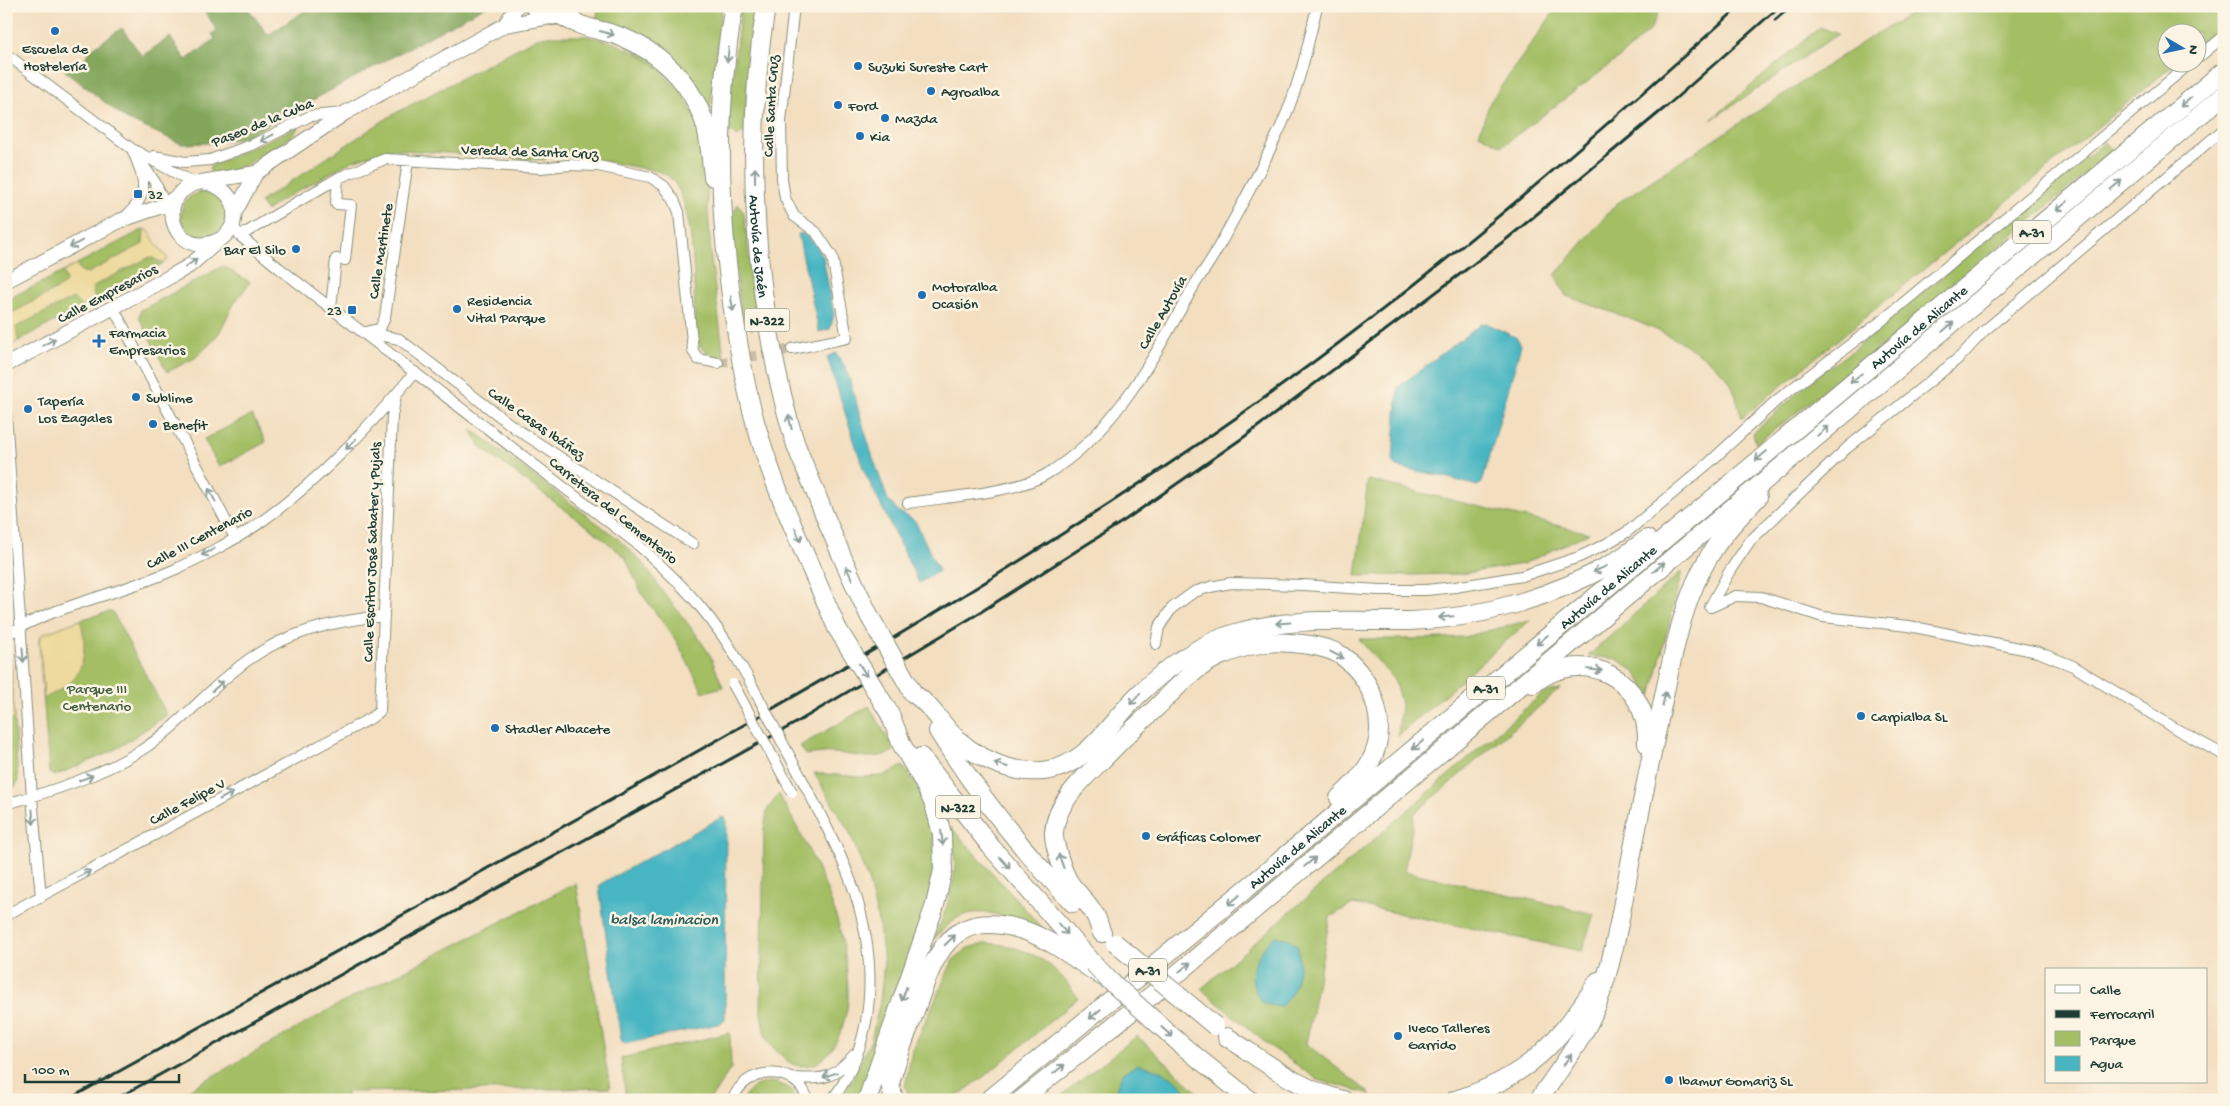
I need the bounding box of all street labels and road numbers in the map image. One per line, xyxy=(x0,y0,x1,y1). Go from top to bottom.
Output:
street label: Calle Santa Cruz xyxy=(760,54,784,157)
street label: Paseo de la Cuba xyxy=(208,95,317,153)
street label: Vereda de Santa Cruz xyxy=(460,142,599,164)
street label: Autovía de Jaén xyxy=(744,195,771,299)
street label: Calle Martinete xyxy=(366,202,398,300)
road number: A-31 xyxy=(2013,220,2051,243)
street label: Calle Empresarios xyxy=(55,261,161,329)
street label: Calle Autovía xyxy=(1135,272,1192,353)
street label: Autovía de Alicante xyxy=(1867,282,1972,374)
road number: N-322 xyxy=(744,308,790,332)
street label: Calle Casas Ibáñez xyxy=(484,384,588,465)
street label: Calle Escritor José Sabater y Pujals xyxy=(360,441,386,662)
street label: Carretera del Cementerio xyxy=(545,454,681,569)
street label: Calle III Centenario xyxy=(144,503,256,574)
street label: Autovía de Alicante xyxy=(1557,542,1662,634)
road number: A-31 xyxy=(1467,676,1505,700)
street label: Calle Felipe V xyxy=(147,775,229,830)
road number: N-322 xyxy=(936,796,980,819)
street label: Autovía de Alicante xyxy=(1246,802,1351,894)
road number: A-31 xyxy=(1129,958,1167,982)

